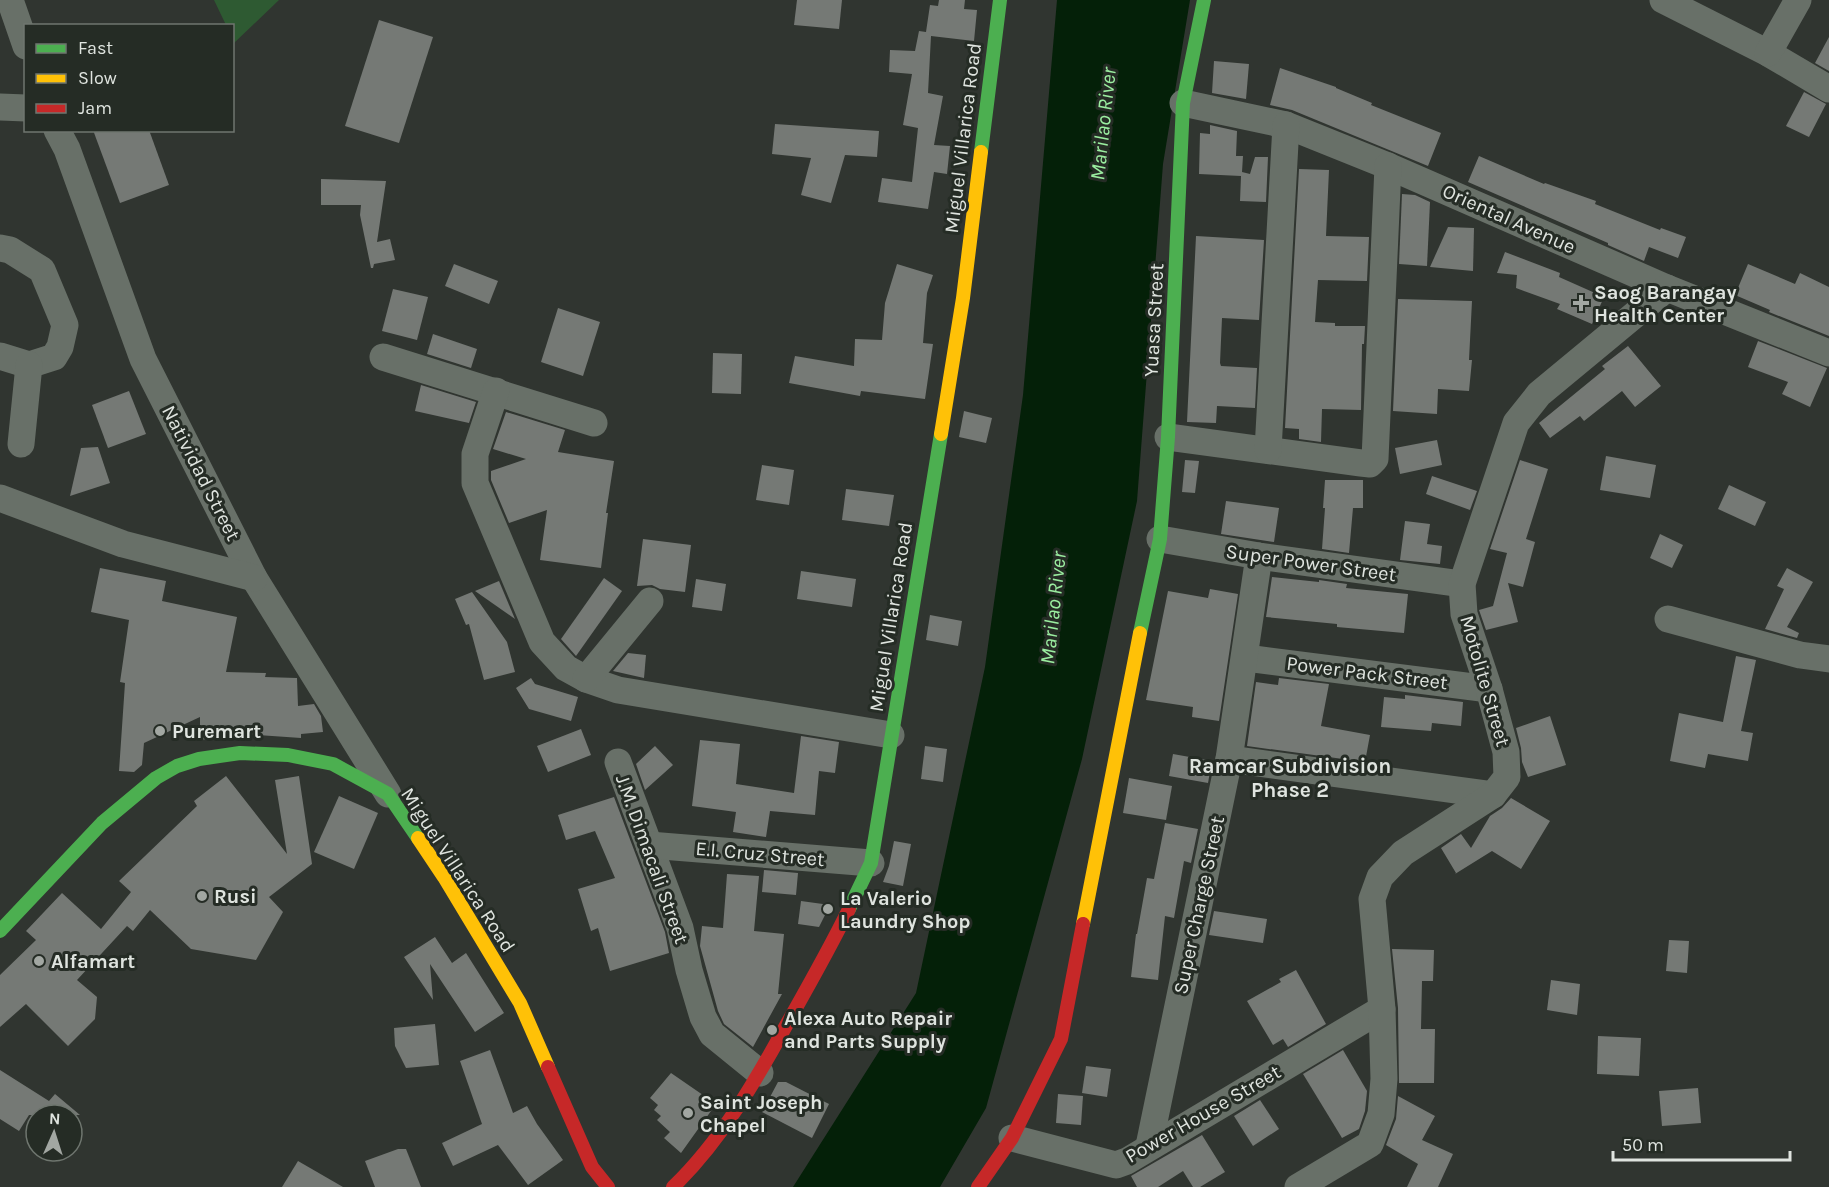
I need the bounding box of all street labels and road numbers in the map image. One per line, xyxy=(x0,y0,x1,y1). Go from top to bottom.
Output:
street label: Miguel Villarica Road xyxy=(940,41,986,235)
street label: Oriental Avenue xyxy=(1439,179,1579,259)
street label: Yuasa Street xyxy=(1140,262,1168,377)
street label: Natividad Street xyxy=(157,402,245,545)
street label: Miguel Villarica Road xyxy=(865,521,917,713)
street label: Super Power Street xyxy=(1224,540,1398,586)
street label: Motolite Street xyxy=(1455,613,1515,750)
street label: Power Pack Street xyxy=(1285,652,1449,694)
street label: J.M. Dimacali Street xyxy=(611,771,693,947)
street label: Miguel Villarica Road xyxy=(396,783,520,957)
street label: Super Charge Street xyxy=(1169,813,1229,996)
street label: E.I. Cruz Street xyxy=(695,837,826,871)
street label: Power House Street xyxy=(1121,1060,1285,1168)

